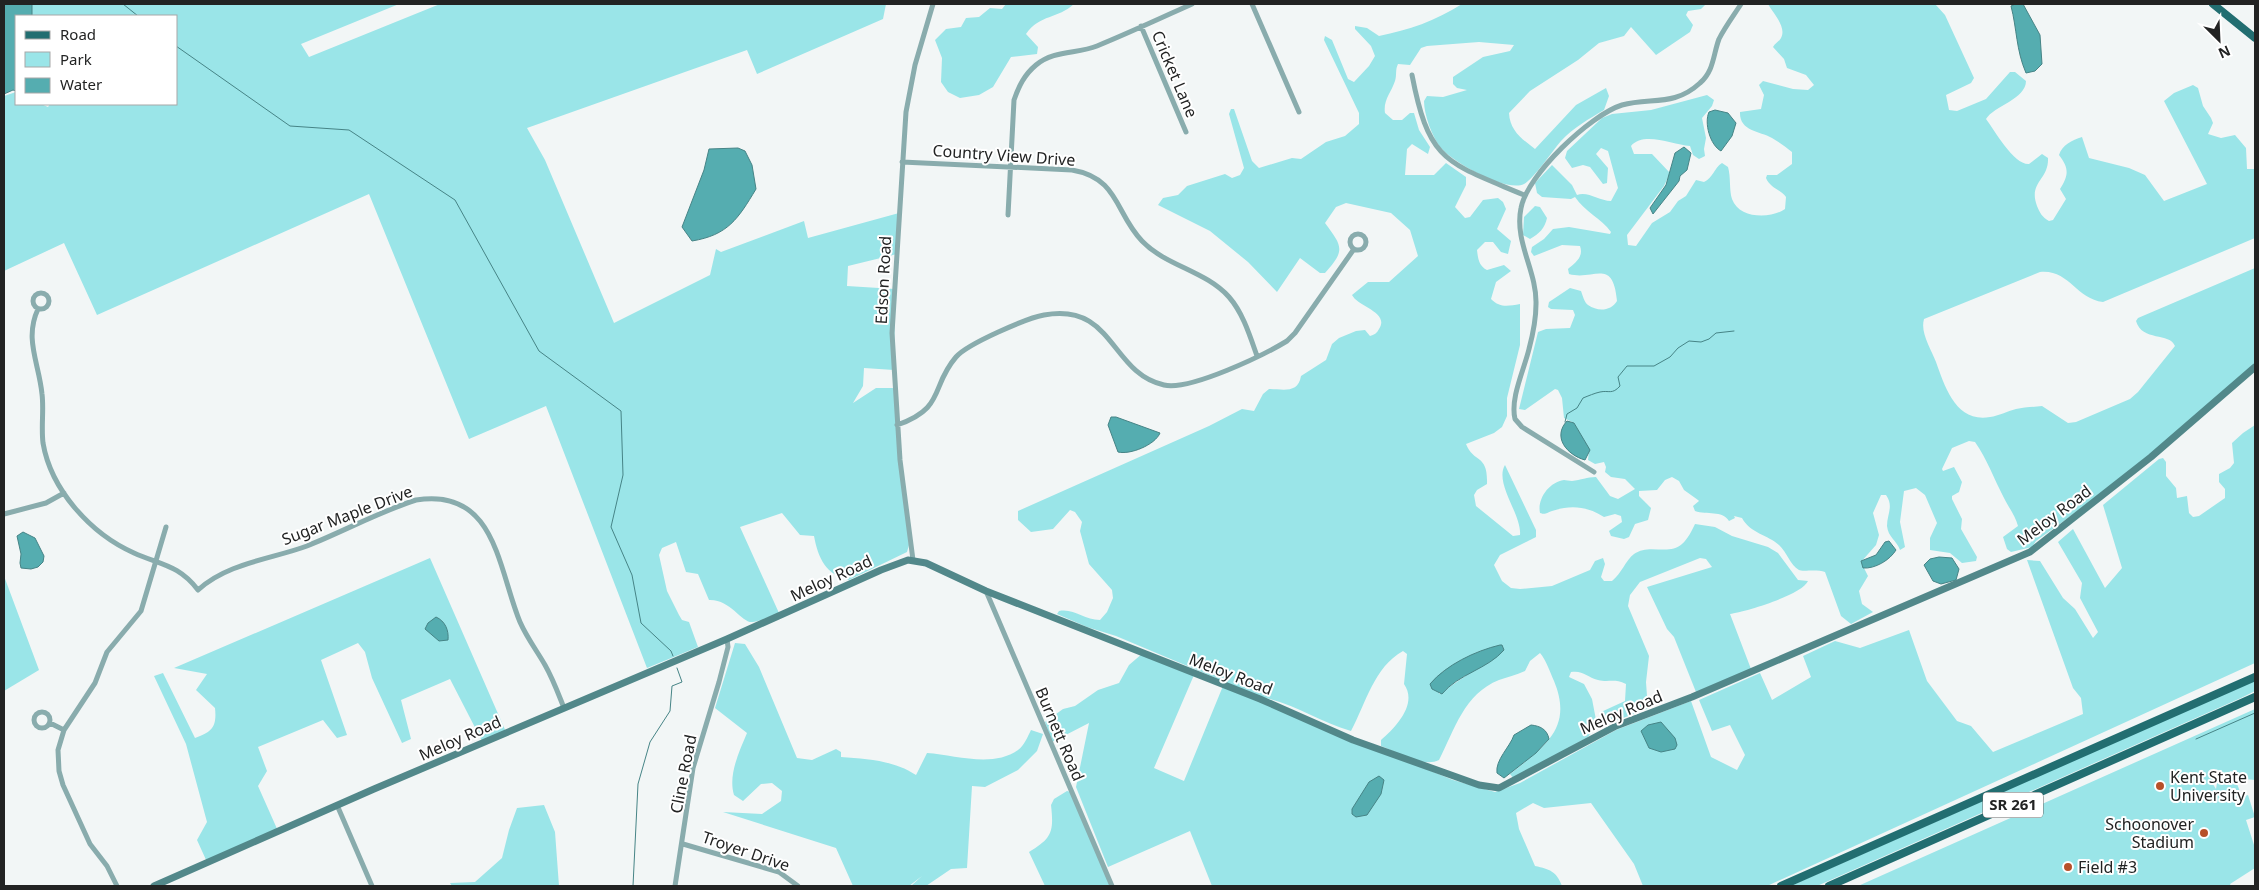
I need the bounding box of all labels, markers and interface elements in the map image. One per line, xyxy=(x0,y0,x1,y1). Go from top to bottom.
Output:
legend xyxy=(15,15,178,105)
north arrow xyxy=(2194,15,2244,65)
text: Road xyxy=(60,24,96,44)
street label: Cricket Lane xyxy=(1147,27,1203,121)
text: N xyxy=(2215,41,2234,63)
text: Park xyxy=(60,49,92,69)
text: Water xyxy=(60,74,102,94)
street label: Country View Drive xyxy=(932,139,1076,171)
street label: Edson Road xyxy=(870,235,896,325)
street label: Sugar Maple Drive xyxy=(278,480,416,550)
street label: Meloy Road xyxy=(2012,480,2096,550)
street label: Meloy Road xyxy=(787,549,875,607)
street label: Meloy Road xyxy=(1186,648,1276,700)
street label: Burnett Road xyxy=(1030,684,1090,784)
street label: Meloy Road xyxy=(1576,685,1666,739)
street label: Meloy Road xyxy=(415,710,505,766)
street label: Cline Road xyxy=(665,733,701,815)
place label: Kent State University xyxy=(2170,766,2247,806)
marker: Kent State University xyxy=(2154,780,2166,792)
road number: SR 261 xyxy=(1983,792,2043,818)
place label: Schoonover Stadium xyxy=(2105,813,2194,853)
street label: Troyer Drive xyxy=(699,826,793,876)
marker: Schoonover Stadium xyxy=(2198,827,2210,839)
place label: Field #3 xyxy=(2078,856,2137,878)
marker: Field #3 xyxy=(2062,861,2074,873)

